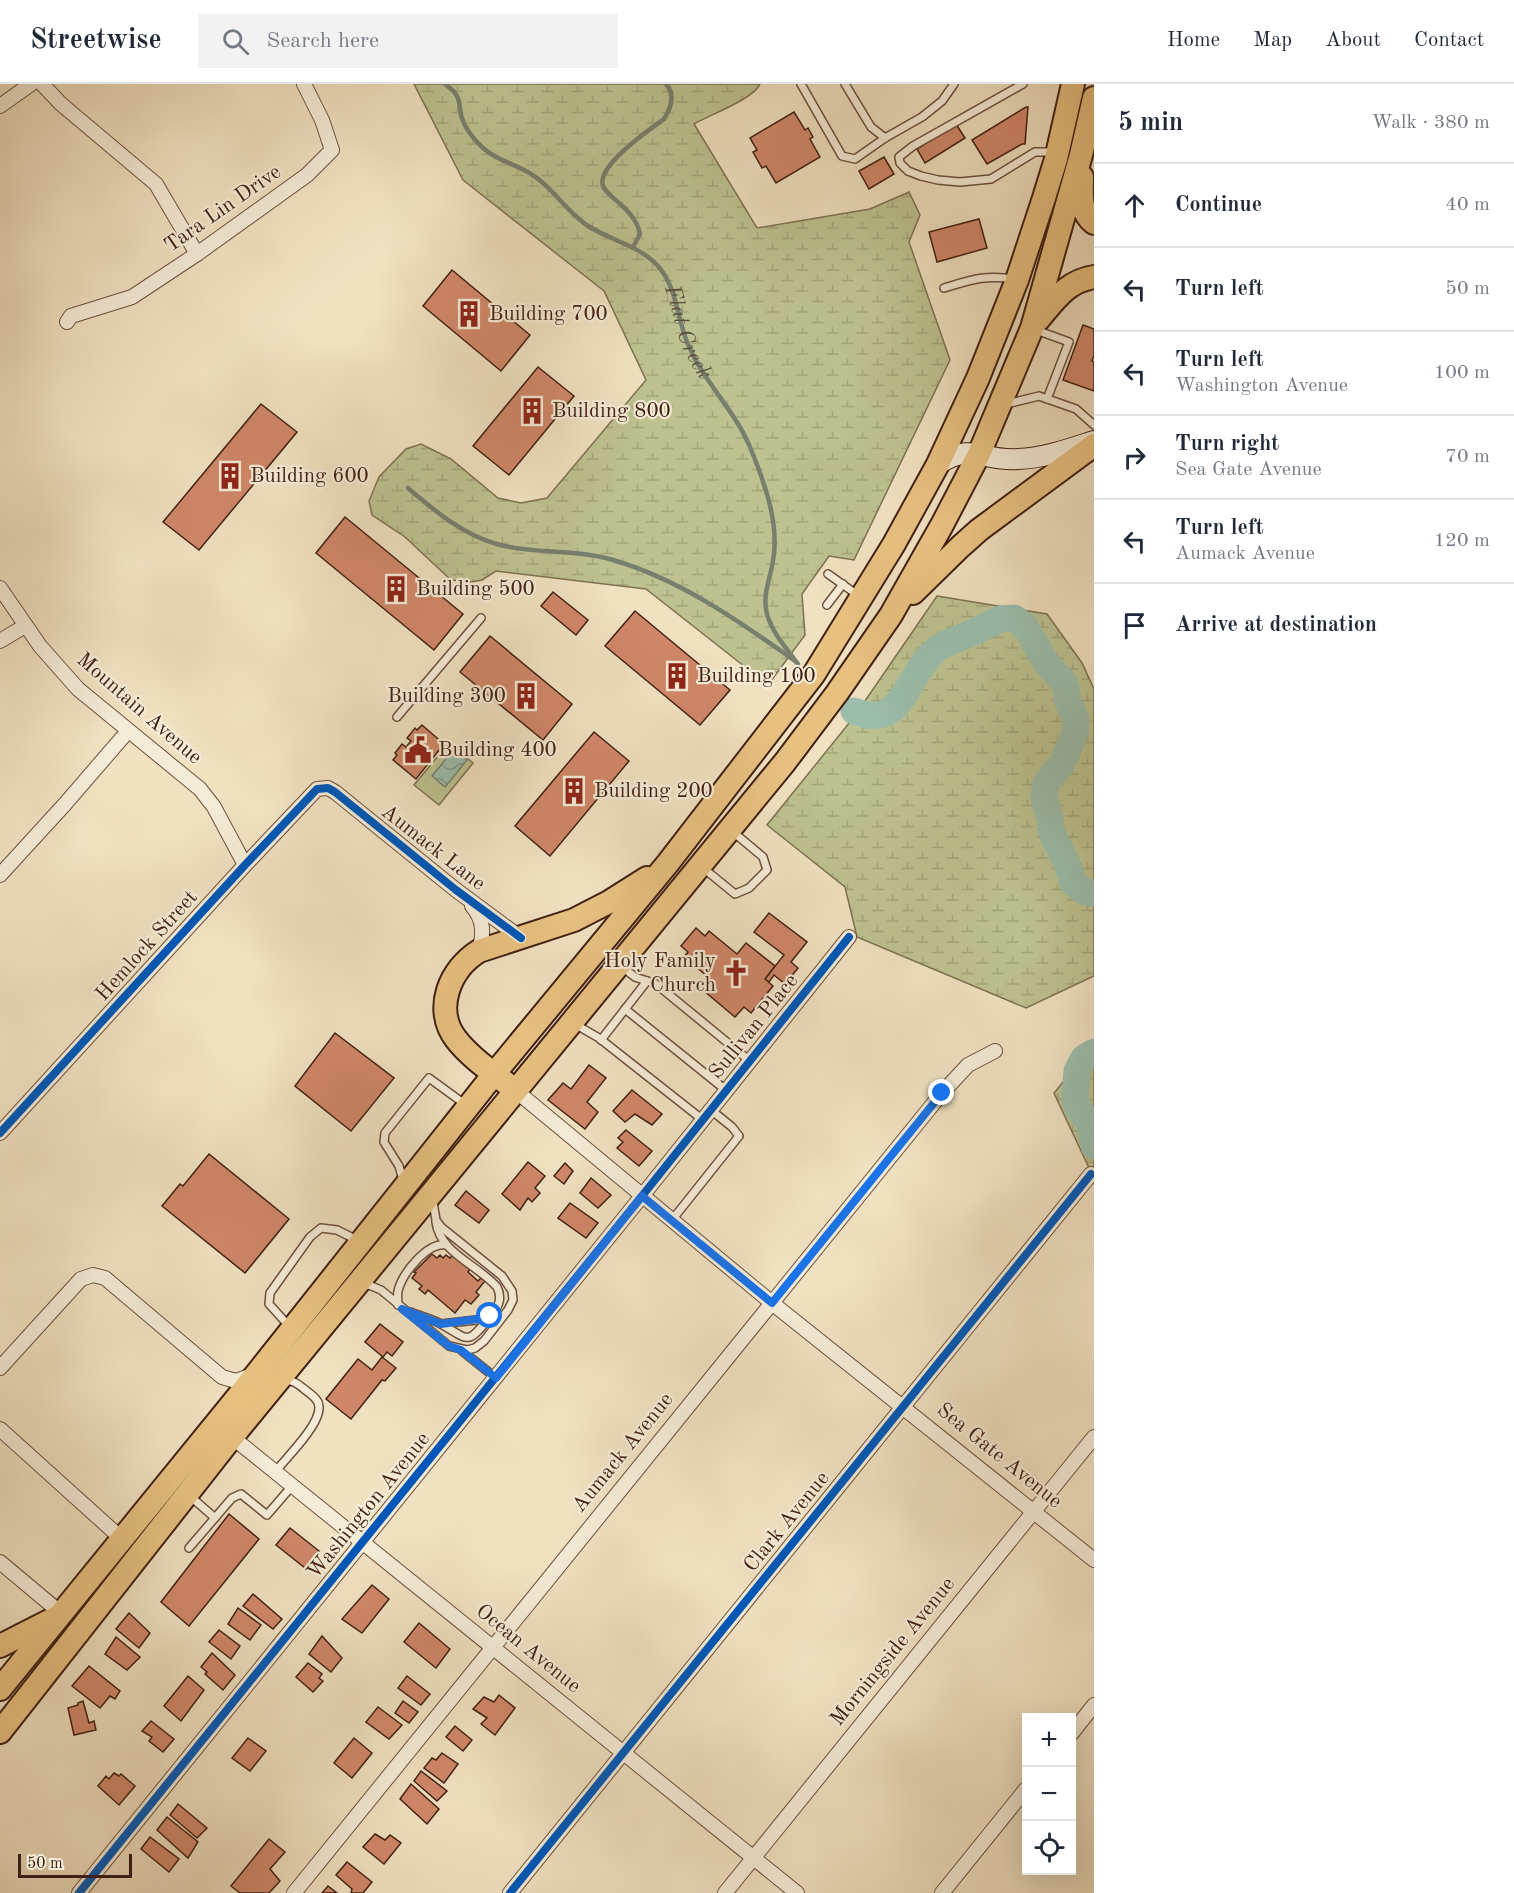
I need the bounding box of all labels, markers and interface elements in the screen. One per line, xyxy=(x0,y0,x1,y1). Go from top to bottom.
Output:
search box xyxy=(198,14,618,68)
icon: search xyxy=(219,25,252,58)
text: Streetwise xyxy=(30,27,162,55)
text: Search here xyxy=(267,30,379,52)
text: Home xyxy=(1167,30,1220,51)
text: Map xyxy=(1253,30,1292,51)
text: About xyxy=(1325,30,1381,51)
text: Contact xyxy=(1414,30,1484,51)
text: 5 min xyxy=(1118,110,1183,136)
text: Walk · 380 m xyxy=(1371,113,1490,133)
street label: Tara Lin Drive xyxy=(161,161,285,257)
icon: ahead xyxy=(1118,189,1151,222)
text: Continue xyxy=(1175,194,1262,216)
text: 40 m xyxy=(1445,195,1490,215)
icon: left xyxy=(1118,273,1151,306)
text: Turn left xyxy=(1175,278,1264,300)
text: 50 m xyxy=(1445,279,1490,299)
water label: Flat Creek xyxy=(660,281,716,384)
building icon: Building 700 xyxy=(454,299,484,329)
place label: Building 700 xyxy=(489,304,608,325)
text: Turn left xyxy=(1175,349,1264,371)
icon: left xyxy=(1118,357,1151,390)
text: 100 m xyxy=(1434,363,1490,383)
text: Washington Avenue xyxy=(1175,376,1348,396)
building icon: Building 800 xyxy=(517,396,547,426)
place label: Building 800 xyxy=(552,401,671,422)
text: Turn right xyxy=(1175,433,1279,455)
icon: right xyxy=(1118,441,1151,474)
text: 70 m xyxy=(1445,447,1490,467)
text: Sea Gate Avenue xyxy=(1175,460,1322,480)
building icon: Building 600 xyxy=(215,461,245,491)
place label: Building 600 xyxy=(250,466,369,487)
text: Turn left xyxy=(1175,517,1264,539)
icon: left xyxy=(1118,525,1151,558)
text: 120 m xyxy=(1434,531,1490,551)
text: Aumack Avenue xyxy=(1175,544,1315,564)
building icon: Building 500 xyxy=(381,574,411,604)
place label: Building 500 xyxy=(416,579,535,600)
icon: arrive xyxy=(1118,609,1151,642)
text: Arrive at destination xyxy=(1175,614,1377,636)
street label: Mountain Avenue xyxy=(73,649,205,769)
building icon: Building 100 xyxy=(662,661,692,691)
place label: Building 100 xyxy=(697,666,816,687)
building icon: Building 300 xyxy=(511,681,541,711)
place label: Building 300 xyxy=(387,686,506,707)
public building icon: Building 400 xyxy=(403,735,433,765)
place label: Building 400 xyxy=(438,740,557,761)
building icon: Building 200 xyxy=(559,776,589,806)
place label: Building 200 xyxy=(594,781,713,802)
street label: Aumack Lane xyxy=(377,801,489,895)
street label: Hemlock Street xyxy=(92,887,202,1005)
place label: Holy Family Church xyxy=(604,951,716,996)
church icon: Holy Family Church xyxy=(721,958,751,988)
street label: Sullivan Place xyxy=(705,970,803,1084)
route end xyxy=(928,1079,954,1105)
route start xyxy=(476,1302,502,1328)
street label: Aumack Avenue xyxy=(569,1389,677,1517)
street label: Sea Gate Avenue xyxy=(933,1399,1065,1513)
street label: Washington Avenue xyxy=(304,1429,434,1583)
street label: Clark Avenue xyxy=(740,1468,834,1576)
street label: Morningside Avenue xyxy=(827,1574,959,1730)
street label: Ocean Avenue xyxy=(472,1601,584,1697)
map controls xyxy=(1022,1713,1076,1875)
button: + xyxy=(1022,1713,1076,1767)
button: − xyxy=(1022,1767,1076,1821)
button: locate xyxy=(1022,1821,1076,1875)
scale bar xyxy=(18,1851,132,1878)
text: 50 m xyxy=(27,1856,63,1872)

